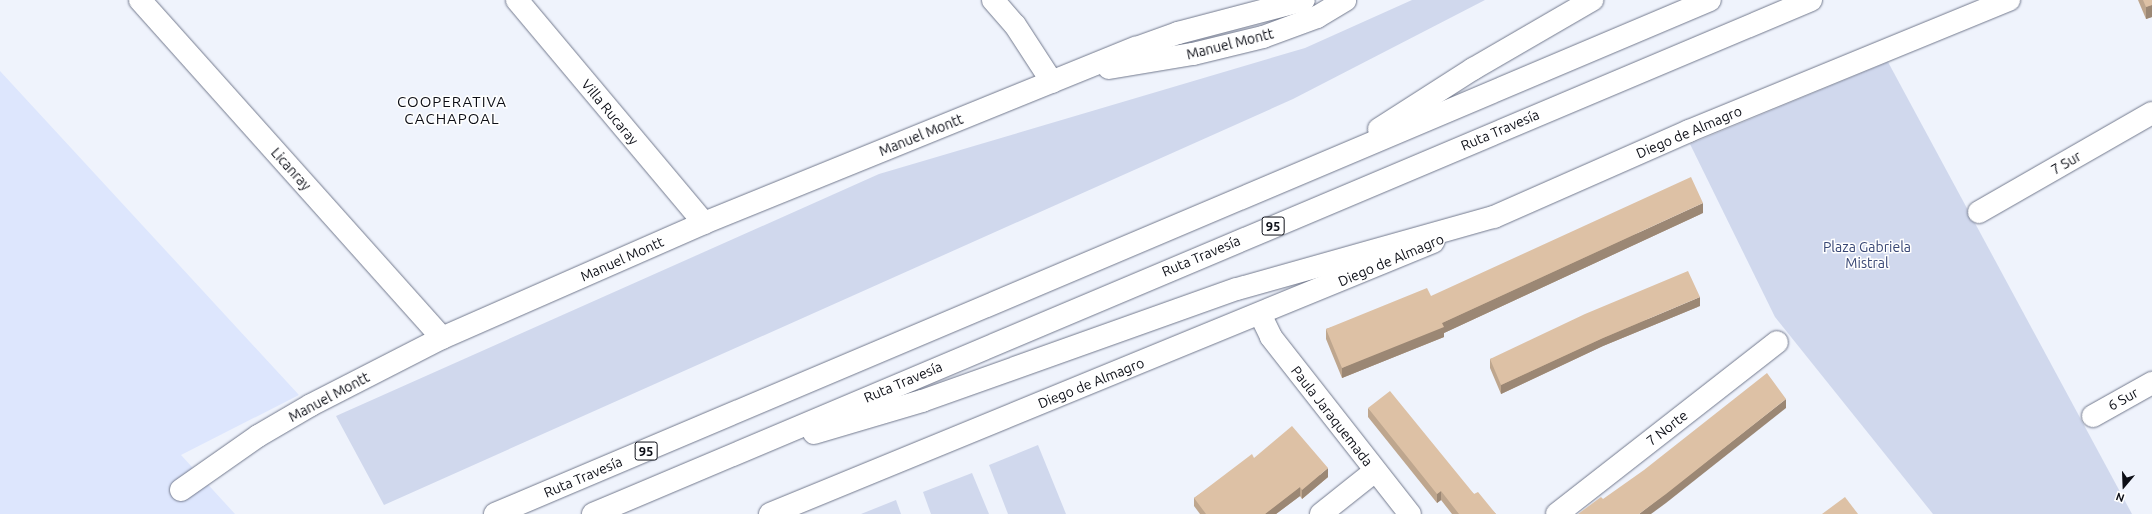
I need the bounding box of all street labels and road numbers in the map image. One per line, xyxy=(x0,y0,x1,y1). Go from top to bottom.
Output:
street label: Manuel Montt xyxy=(1185,25,1275,63)
street label: Villa Rucaray xyxy=(578,76,642,148)
street label: Diego de Almagro xyxy=(1634,102,1744,162)
street label: Ruta Travesía xyxy=(1458,106,1542,154)
street label: Manuel Montt xyxy=(876,110,966,160)
street label: Licanray xyxy=(268,144,314,194)
street label: 7 Sur xyxy=(2048,148,2084,178)
road number: 95 xyxy=(1261,215,1285,237)
street label: Diego de Almagro xyxy=(1336,230,1446,290)
street label: Ruta Travesía xyxy=(1159,232,1243,280)
street label: Manuel Montt xyxy=(578,233,666,285)
street label: Diego de Almagro xyxy=(1035,354,1147,412)
street label: Ruta Travesía xyxy=(861,358,945,406)
street label: Paula Jaraquemada xyxy=(1288,362,1376,470)
street label: Manuel Montt xyxy=(286,369,372,425)
street label: 6 Sur xyxy=(2105,384,2141,414)
street label: 7 Norte xyxy=(1643,407,1691,449)
road number: 95 xyxy=(634,440,658,462)
street label: Ruta Travesía xyxy=(541,453,625,501)

